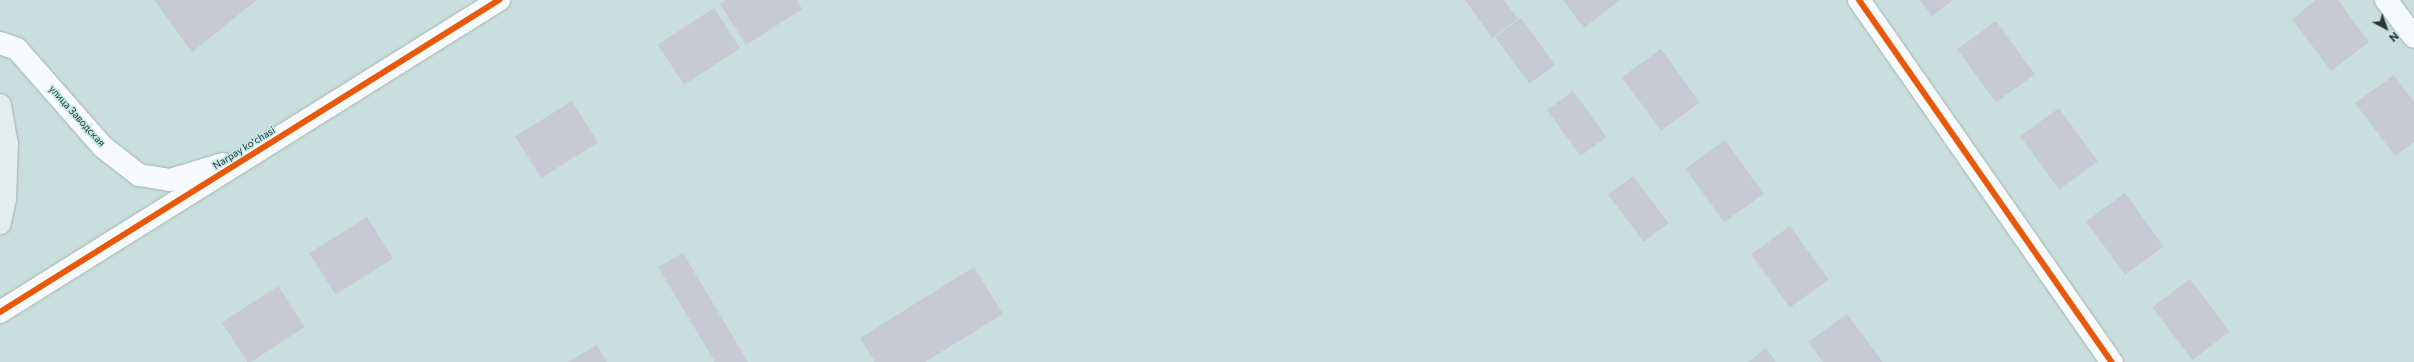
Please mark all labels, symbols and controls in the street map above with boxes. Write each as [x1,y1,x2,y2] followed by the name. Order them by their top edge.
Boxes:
[2366,8,2406,48] north arrow
[2387,30,2402,45] text: N
[46,83,108,149] street label: улица Заводская
[211,124,277,172] street label: Narpay ko'chasi

